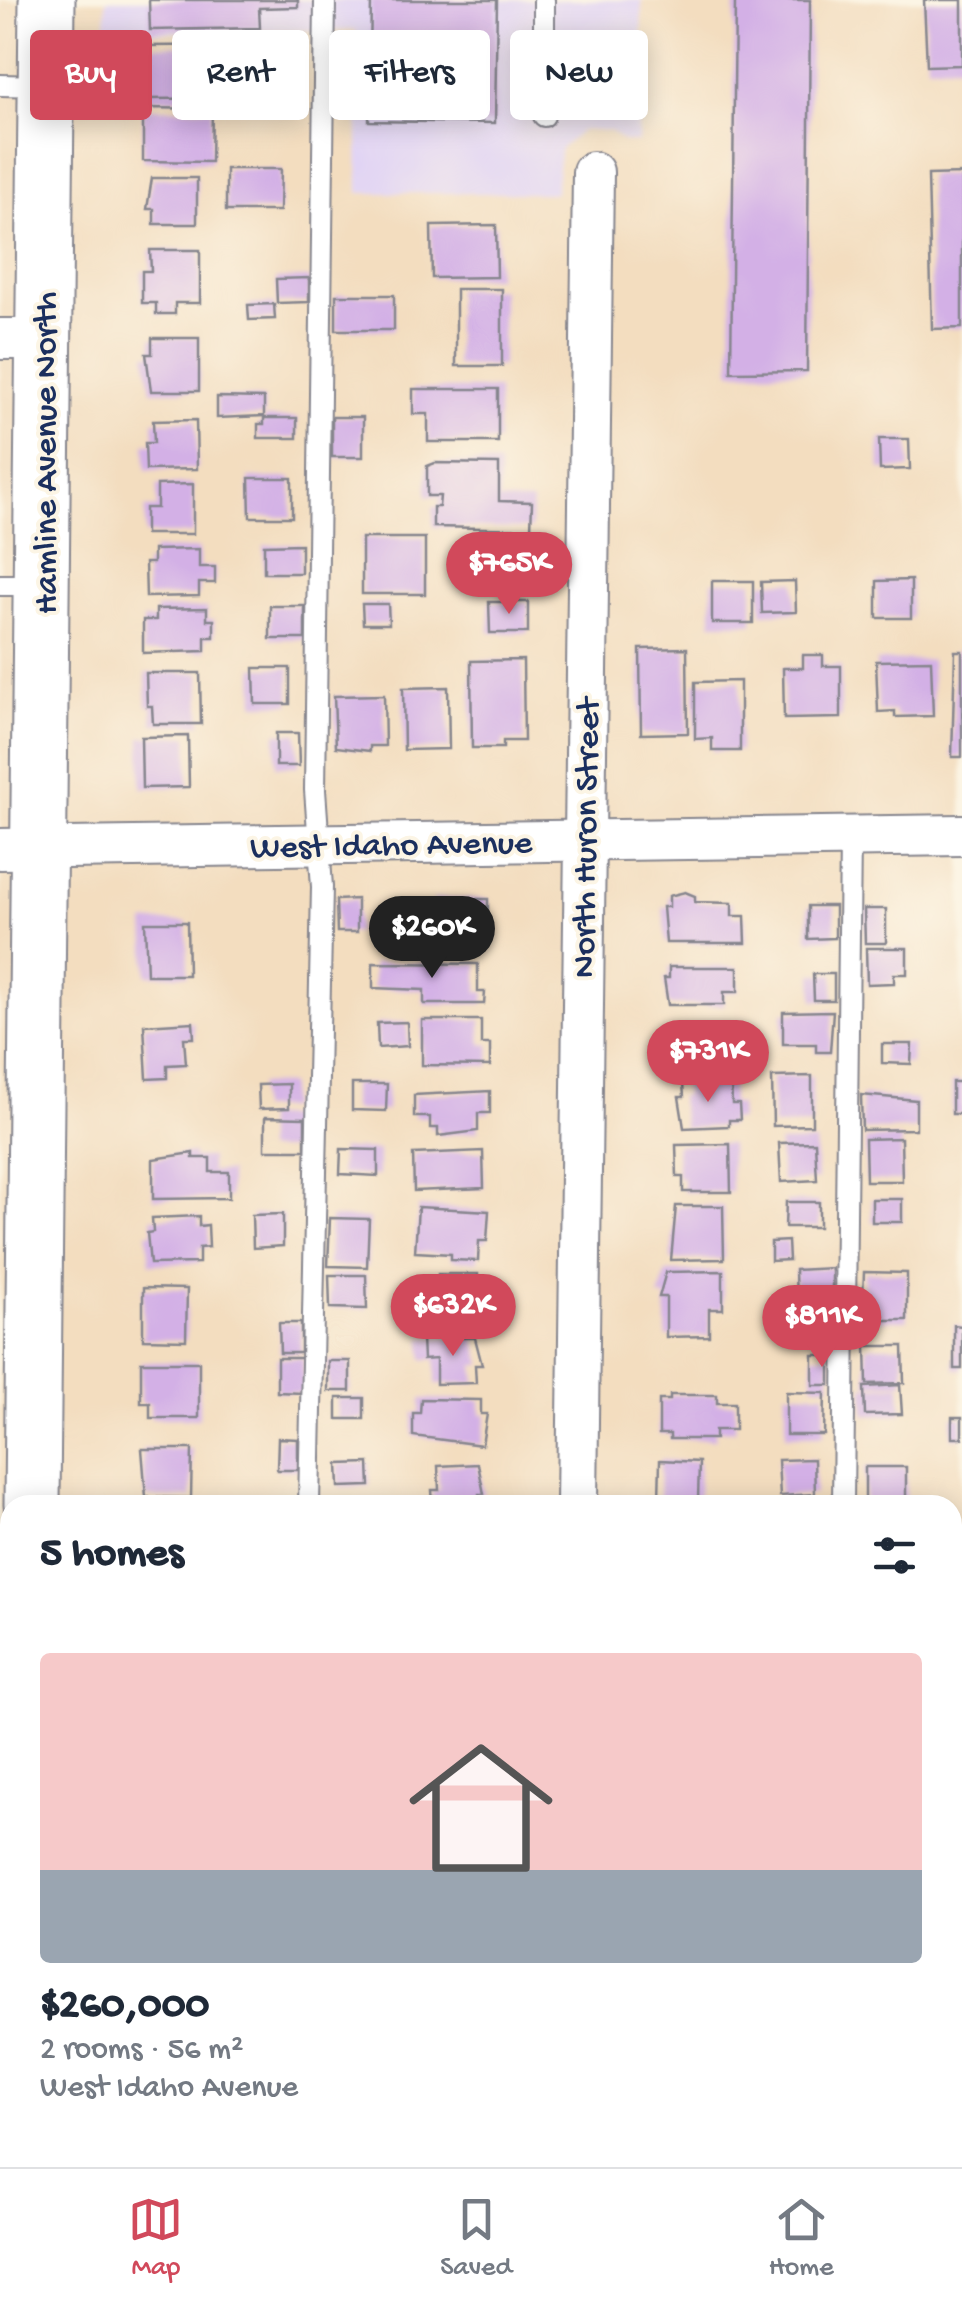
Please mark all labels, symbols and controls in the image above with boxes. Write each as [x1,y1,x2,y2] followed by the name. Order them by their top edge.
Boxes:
[30,30,152,120] chip: Buy
[172,30,309,120] chip: Rent
[329,30,490,120] chip: Filters
[510,30,648,120] chip: New
[28,292,69,614] street label: Hamline Avenue North
[439,532,579,617] pin: $765K
[468,545,550,583] text: $765K
[566,695,611,978] street label: North Huron Street
[250,825,533,870] street label: West Idaho Avenue
[362,896,502,981] pin: $260K
[391,909,473,947] text: $260K
[638,1020,778,1105] pin: $731K
[669,1033,747,1071] text: $731K
[383,1274,523,1359] pin: $632K
[752,1285,892,1370] pin: $811K
[413,1287,493,1325] text: $632K
[784,1298,860,1336] text: $811K
[867,1528,922,1583] icon: filters
[40,1531,183,1580] text: 5 homes
[391,1718,571,1898] icon: home
[40,1983,209,2032] text: $260,000
[40,2032,244,2070] text: 2 rooms · 56 m²
[40,2070,298,2108] text: West Idaho Avenue
[128,2192,183,2285] tab: Map
[440,2192,512,2285] tab: Saved
[769,2192,834,2285] tab: Home

